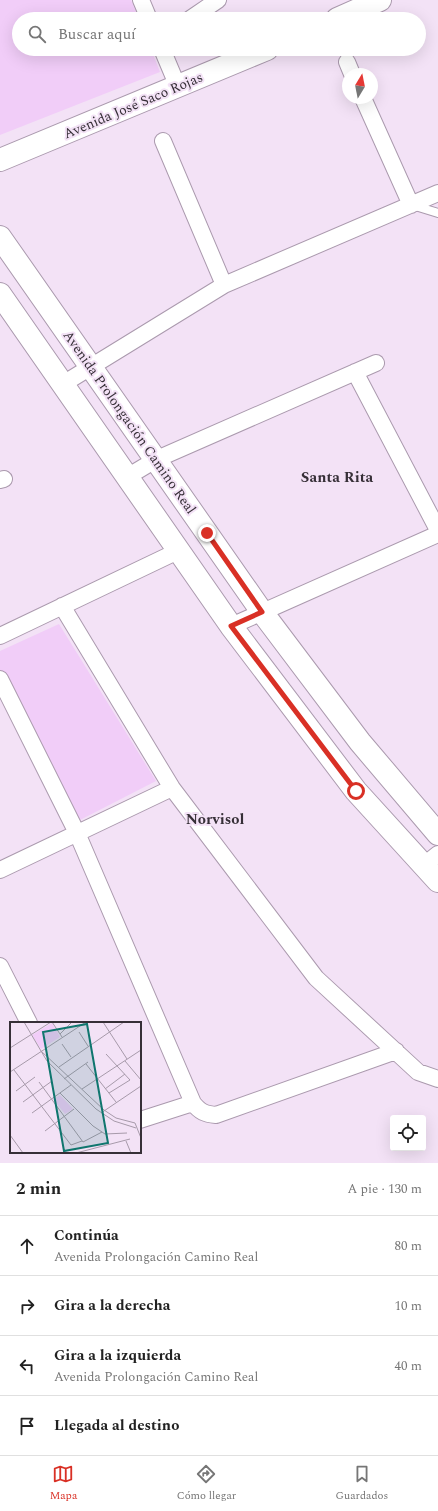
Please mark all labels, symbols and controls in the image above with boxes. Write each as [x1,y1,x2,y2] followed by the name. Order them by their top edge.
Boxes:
[12,12,426,56] search box
[26,23,48,45] icon: search
[58,23,136,46] text: Buscar aquí
[60,67,206,144] street label: Avenida José Saco Rojas
[342,68,378,104] north arrow
[58,326,201,518] street label: Avenida Prolongación Camino Real
[301,466,373,489] district label: Santa Rita
[198,524,216,542] route end
[347,782,365,800] route start
[186,808,244,831] district label: Norvisol
[10,1022,141,1153] inset map
[390,1115,426,1151] map controls
[390,1115,426,1151] button: locate
[16,1176,61,1202] text: 2 min
[348,1179,422,1199] text: A pie · 130 m
[54,1224,119,1247] text: Continúa
[16,1235,38,1257] icon: ahead
[395,1236,422,1256] text: 80 m
[54,1247,258,1267] text: Avenida Prolongación Camino Real
[54,1294,170,1317] text: Gira a la derecha
[16,1295,38,1317] icon: right
[395,1296,422,1316] text: 10 m
[54,1344,181,1367] text: Gira a la izquierda
[16,1355,38,1377] icon: left
[395,1356,422,1376] text: 40 m
[54,1367,258,1387] text: Avenida Prolongación Camino Real
[54,1414,179,1437] text: Llegada al destino
[16,1415,38,1437] icon: arrive
[50,1463,77,1504] tab: Mapa
[177,1463,236,1504] tab: Cómo llegar
[336,1463,388,1504] tab: Guardados

